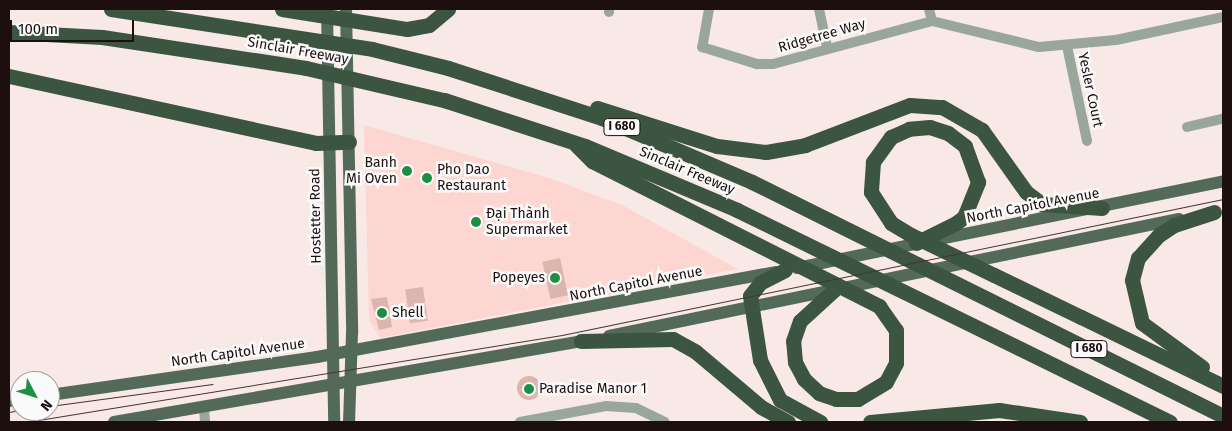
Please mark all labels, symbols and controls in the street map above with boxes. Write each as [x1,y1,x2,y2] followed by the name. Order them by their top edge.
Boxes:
[12,10,136,42] scale bar
[776,16,868,56] street label: Ridgetree Way
[18,20,58,38] text: 100 m
[246,34,350,68] street label: Sinclair Freeway
[1074,51,1106,129] street label: Yesler Court
[603,118,641,136] road number: I 680
[637,143,737,199] street label: Sinclair Freeway
[346,155,397,188] place label: Banh Mi Oven
[437,162,506,194] place label: Pho Dao Restaurant
[401,165,413,177] marker: Banh Mi Oven
[307,168,325,264] street label: Hostetter Road
[421,172,433,184] marker: Pho Dao Restaurant
[965,185,1101,227] street label: North Capitol Avenue
[486,206,568,238] place label: Đại Thành Supermarket
[470,216,482,228] marker: Đại Thành Supermarket
[568,263,704,305] street label: North Capitol Avenue
[492,270,545,286] place label: Popeyes
[549,272,561,284] marker: Popeyes
[392,305,424,321] place label: Shell
[376,307,388,319] marker: Shell
[170,335,306,371] street label: North Capitol Avenue
[1070,339,1108,358] road number: I 680
[10,371,60,421] north arrow
[539,381,647,397] place label: Paradise Manor 1
[523,383,535,395] marker: Paradise Manor 1
[37,396,56,414] text: N

